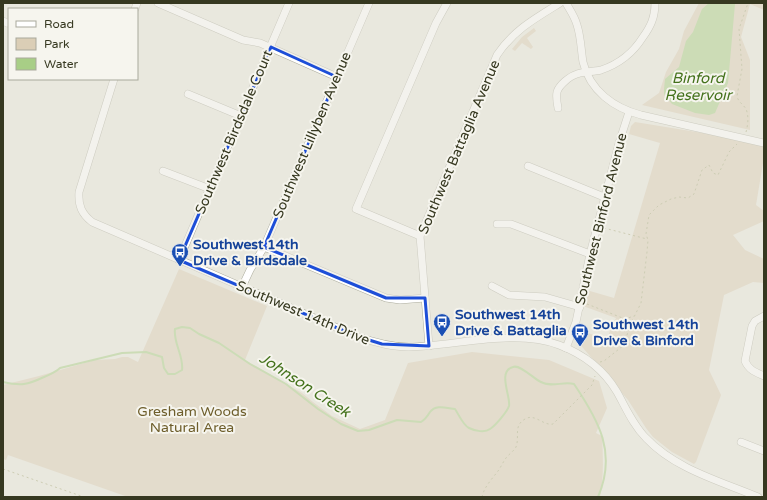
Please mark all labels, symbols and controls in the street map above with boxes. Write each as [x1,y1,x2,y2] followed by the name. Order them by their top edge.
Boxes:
[8,8,138,80] legend
[44,17,74,31] text: Road
[44,37,70,51] text: Park
[192,47,277,217] street label: Southwest Birdsdale Court
[269,49,355,221] street label: Southwest Lillyben Avenue
[44,57,79,71] text: Water
[415,57,503,237] street label: Southwest Battaglia Avenue
[664,69,734,104] water label: Binford Reservoir
[571,131,631,307] street label: Southwest Binford Avenue
[193,236,307,269] place label: Southwest 14th Drive & Birdsdale
[170,242,190,267] bus stop icon: Southwest 14th Drive & Birdsdale
[234,277,372,349] street label: Southwest 14th Drive
[455,306,567,339] place label: Southwest 14th Drive & Battaglia
[432,312,452,337] bus stop icon: Southwest 14th Drive & Battaglia
[593,316,698,349] place label: Southwest 14th Drive & Binford
[570,322,590,347] bus stop icon: Southwest 14th Drive & Binford
[256,349,355,422] water label: Johnson Creek
[137,403,247,436] park label: Gresham Woods Natural Area

